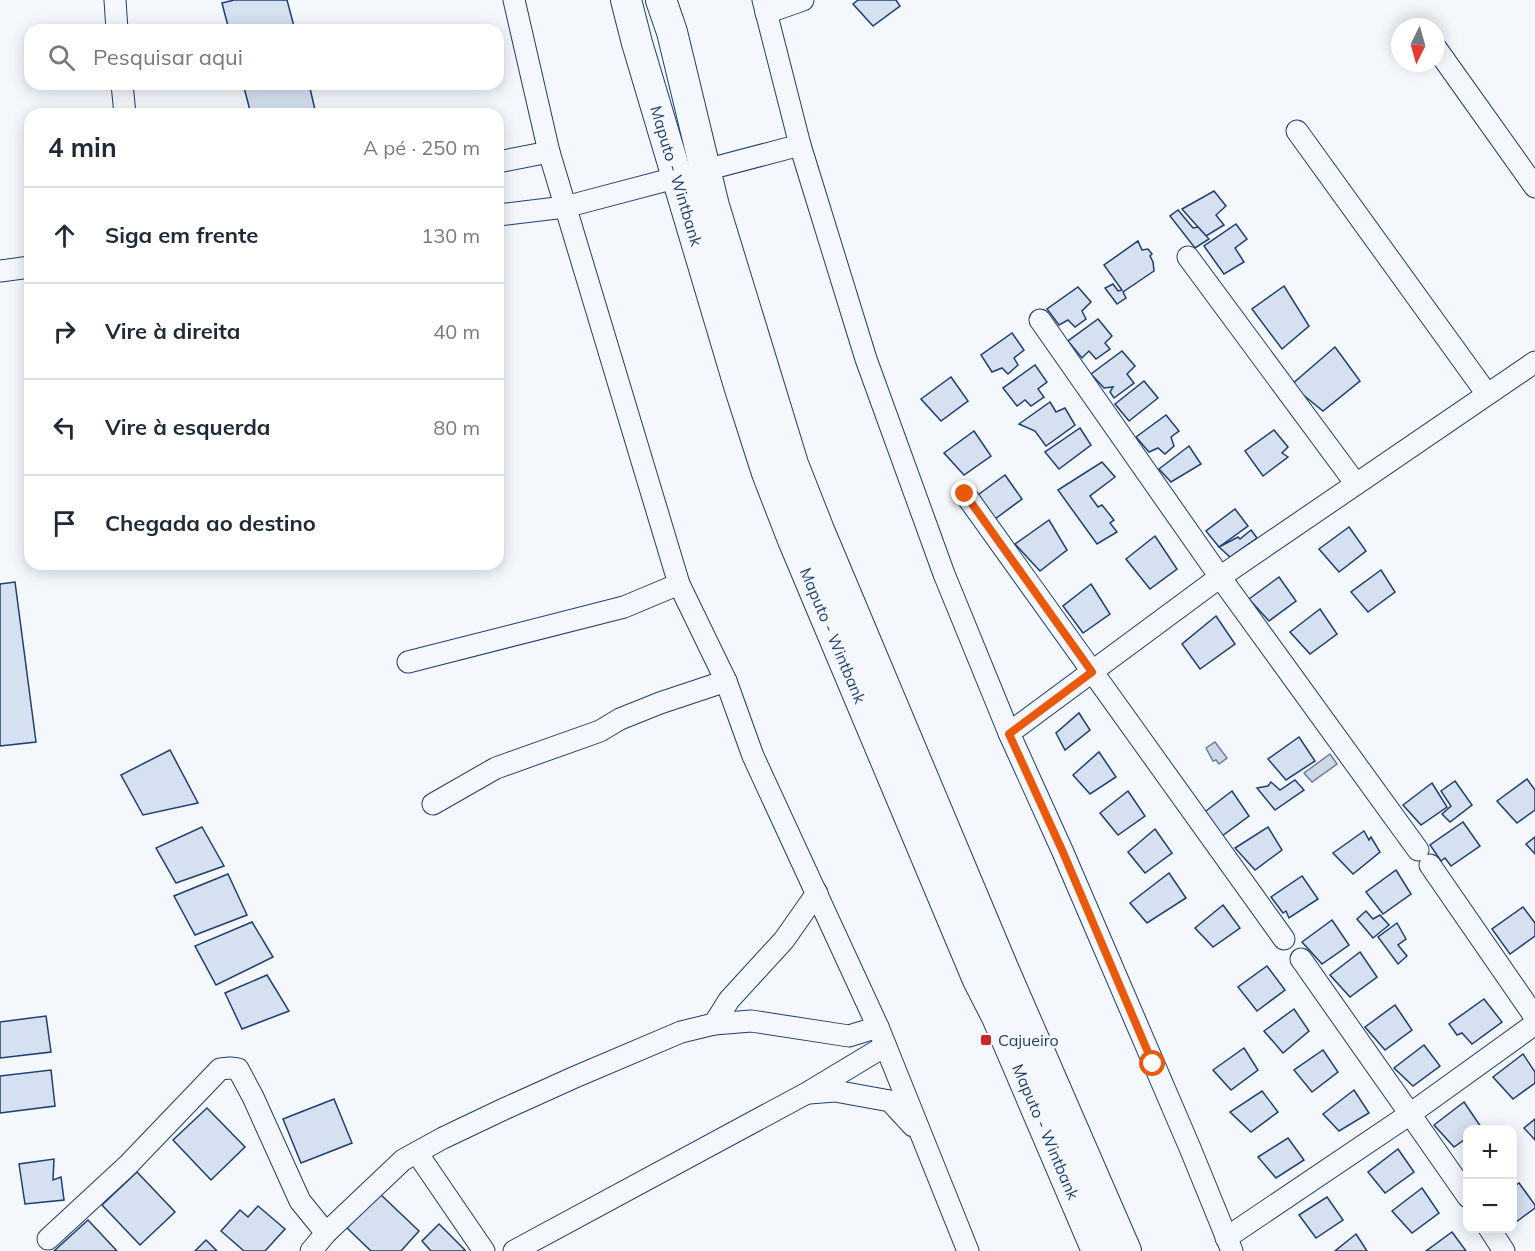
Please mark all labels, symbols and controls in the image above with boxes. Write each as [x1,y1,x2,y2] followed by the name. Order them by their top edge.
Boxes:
[1391,18,1445,72] north arrow
[24,24,504,90] search box
[45,41,78,74] icon: search
[93,43,243,71] text: Pesquisar aqui
[646,103,707,249] street label: Maputo - Wintbank
[48,131,117,164] text: 4 min
[363,135,480,160] text: A pé · 250 m
[48,219,81,252] icon: ahead
[105,221,258,249] text: Siga em frente
[421,223,480,248] text: 130 m
[48,315,81,348] icon: right
[105,317,240,345] text: Vire à direita
[433,319,480,344] text: 40 m
[48,411,81,444] icon: left
[105,413,270,441] text: Vire à esquerda
[433,415,480,440] text: 80 m
[951,480,977,506] route end
[48,507,81,540] icon: arrive
[105,509,316,537] text: Chegada ao destino
[796,564,871,707] street label: Maputo - Wintbank
[998,1030,1059,1050] place label: Cajueiro
[979,1033,993,1047] marker: Cajueiro
[1139,1050,1165,1076] route start
[1008,1061,1084,1203] street label: Maputo - Wintbank
[1463,1125,1517,1233] map controls
[1463,1125,1517,1179] button: +
[1463,1179,1517,1233] button: −

